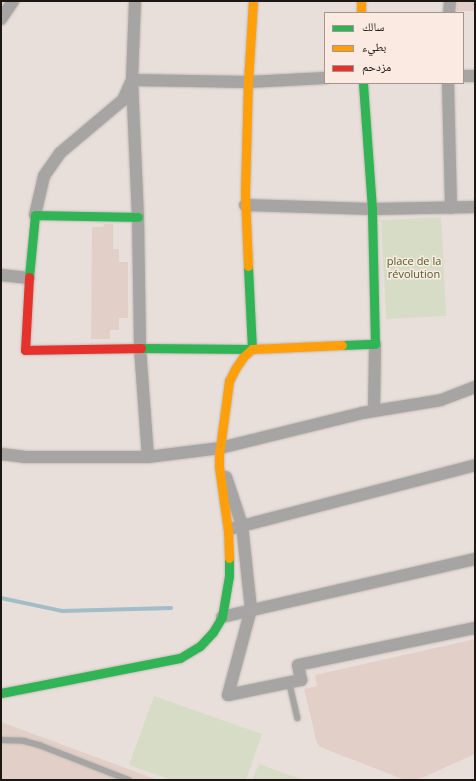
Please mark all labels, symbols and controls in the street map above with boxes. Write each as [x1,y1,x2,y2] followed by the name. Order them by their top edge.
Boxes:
[324,12,464,84] legend
[362,18,384,35] text: سالك
[362,38,386,55] text: بطيء
[362,58,391,75] text: مزدحم
[387,255,441,281] park label: place de la révolution

